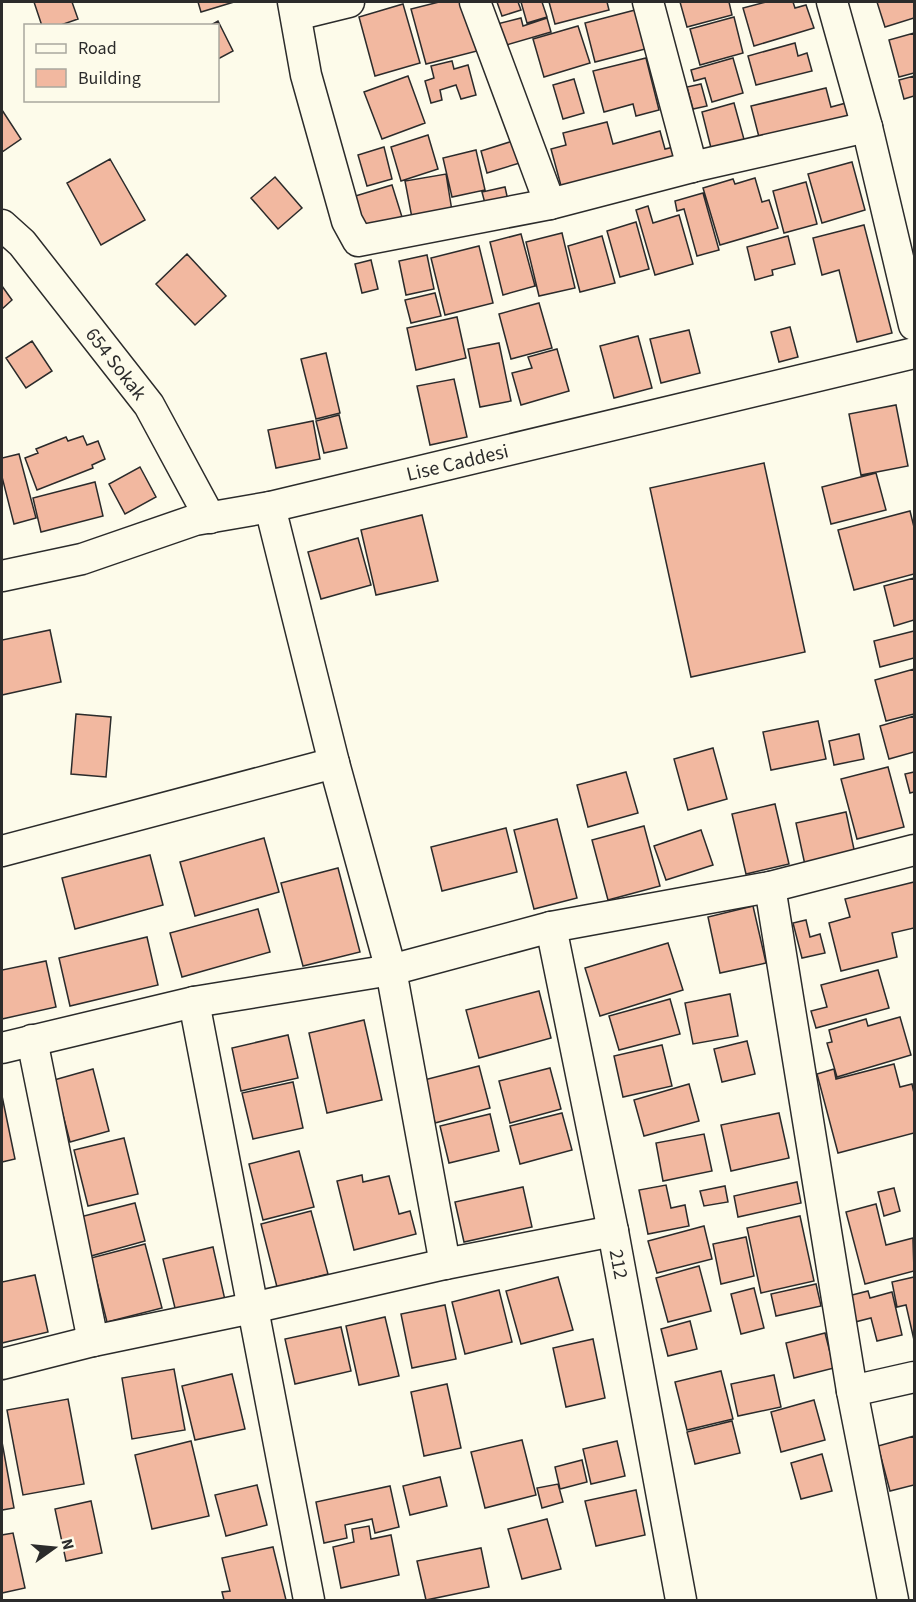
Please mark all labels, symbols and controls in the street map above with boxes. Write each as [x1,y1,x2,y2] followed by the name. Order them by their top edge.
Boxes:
[24,24,219,102] legend
[78,36,117,61] text: Road
[78,66,141,91] text: Building
[78,322,153,406] street label: 654 Sokak
[404,437,511,489] street label: Lise Caddesi
[602,1247,635,1282] street label: 212
[24,1518,84,1578] north arrow
[56,1536,80,1552] text: N

